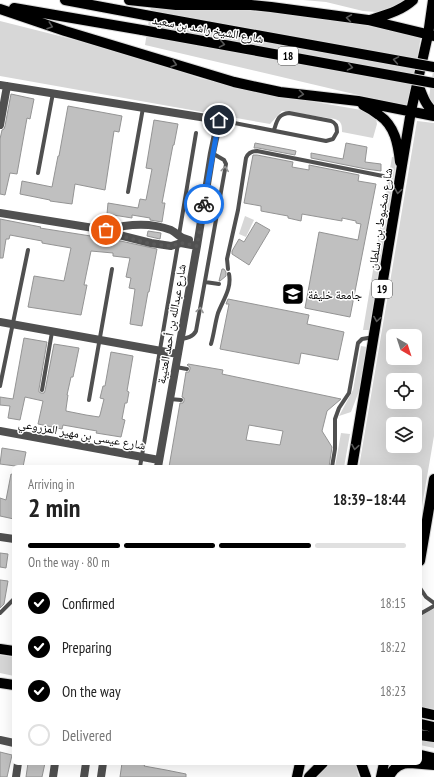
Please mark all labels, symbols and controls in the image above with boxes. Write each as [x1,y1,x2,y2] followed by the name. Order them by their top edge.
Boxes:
[151,12,265,47] street label: شارع الشيخ راشد بن سعيد
[346,14,352,23] one-way arrow
[47,21,54,30] one-way arrow
[219,40,225,48] one-way arrow
[278,47,298,65] road number: 18
[393,56,399,64] one-way arrow
[171,59,178,68] one-way arrow
[347,63,353,71] one-way arrow
[298,89,304,98] one-way arrow
[202,103,236,137] pin
[208,109,230,131] icon: home
[220,166,229,172] one-way arrow
[365,167,397,271] street label: شارع شخبوط بن سلطان
[184,184,224,224] courier
[394,188,403,194] one-way arrow
[193,193,215,215] icon: bike
[89,213,123,247] pin
[95,219,117,241] icon: bag
[153,263,190,385] street label: شارع عبدالله بن أحمد العتيبة
[372,280,392,298] road number: 19
[280,281,306,307] school or university icon: جامعة خليفة
[308,287,362,302] place label: جامعة خليفة
[195,307,203,314] one-way arrow
[373,316,382,322] one-way arrow
[386,329,422,365] north arrow
[386,329,422,453] map controls
[386,373,422,409] button: locate
[17,415,147,456] street label: شارع عيسى بن مهير المزروعي
[386,417,422,453] button: layers
[352,444,360,450] one-way arrow
[28,476,75,493] text: Arriving in
[333,490,406,509] text: 18:39–18:44
[28,491,81,524] text: 2 min
[28,554,110,571] text: On the way · 80 m
[28,592,50,614] icon: check
[62,594,115,613] text: Confirmed
[380,595,406,612] text: 18:15
[28,636,50,658] icon: check
[62,638,112,657] text: Preparing
[380,639,406,656] text: 18:22
[28,680,50,702] icon: check
[62,682,121,701] text: On the way
[380,683,406,700] text: 18:23
[62,726,112,745] text: Delivered

